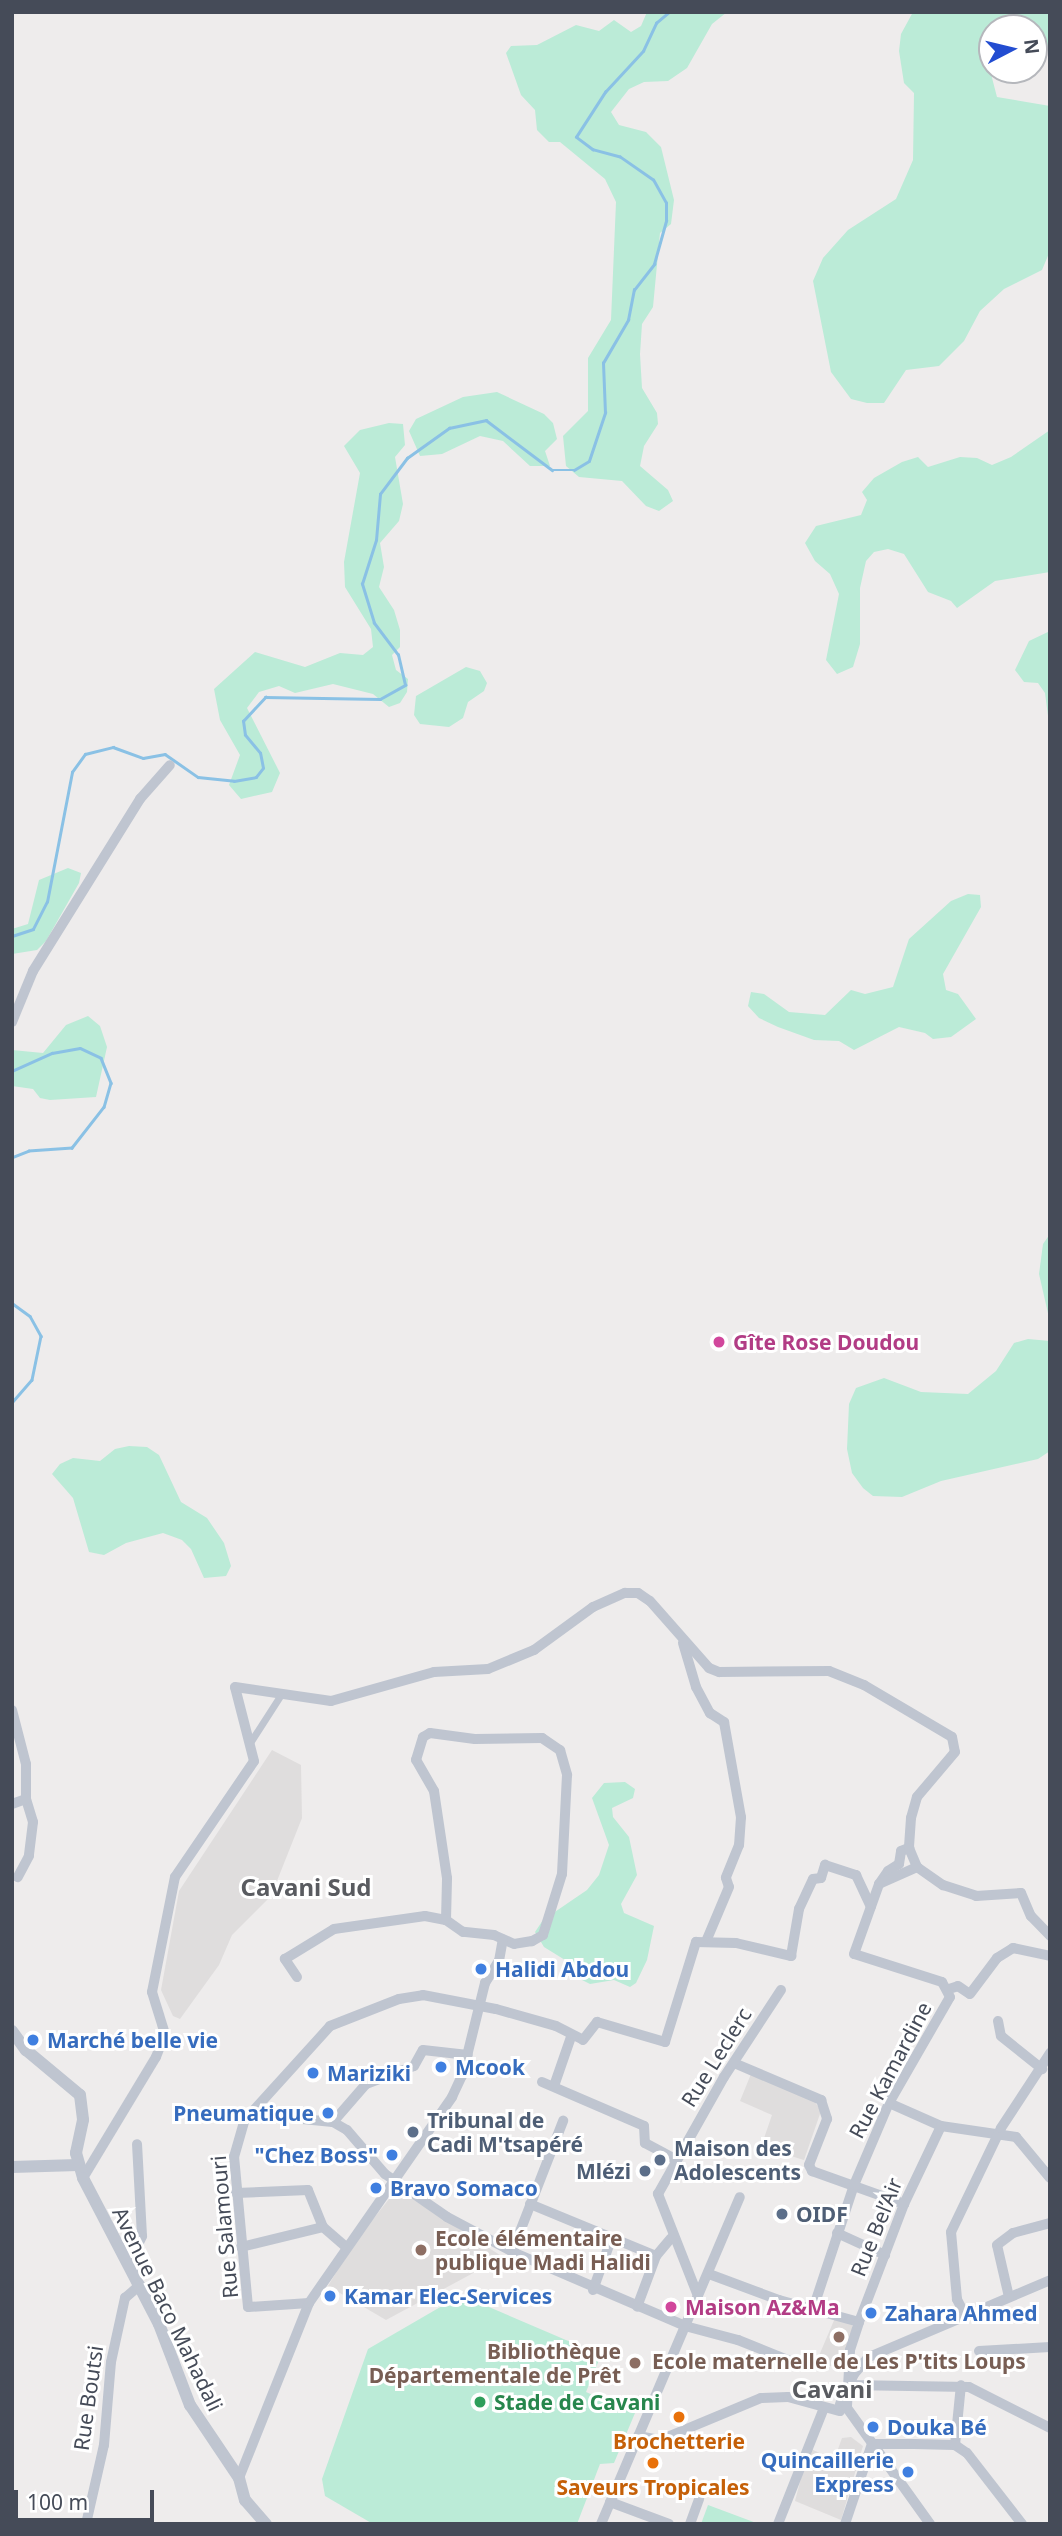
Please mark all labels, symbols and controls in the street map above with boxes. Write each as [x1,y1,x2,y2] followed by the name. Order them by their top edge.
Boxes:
[978,14,1048,84] north arrow
[1018,37,1046,56] text: N
[733,1329,919,1355] place label: Gîte Rose Doudou
[711,1334,727,1350] marker: Gîte Rose Doudou
[241,1873,371,1901] district label: Cavani Sud
[495,1956,629,1982] place label: Halidi Abdou
[473,1961,489,1977] marker: Halidi Abdou
[843,1997,937,2143] street label: Rue Kamardine
[676,2003,756,2111] street label: Rue Leclerc
[47,2027,218,2053] place label: Marché belle vie
[25,2032,41,2048] marker: Marché belle vie
[455,2054,525,2080] place label: Mcook
[433,2059,449,2075] marker: Mcook
[327,2060,411,2086] place label: Mariziki
[305,2065,321,2081] marker: Mariziki
[173,2100,314,2126] place label: Pneumatique
[320,2105,336,2121] marker: Pneumatique
[427,2107,583,2157] place label: Tribunal de Cadi M'tsapéré
[405,2124,421,2140] marker: Tribunal de Cadi M'tsapéré
[674,2135,801,2185] place label: Maison des Adolescents
[254,2142,378,2168] place label: "Chez Boss"
[384,2147,400,2163] marker: "Chez Boss"
[652,2152,668,2168] marker: Maison des Adolescents
[205,2155,243,2299] street label: Rue Salamouri
[576,2158,631,2184] place label: Mlézi
[637,2163,653,2179] marker: Mlézi
[845,2174,907,2280] street label: Rue Bel’Air
[390,2175,538,2201] place label: Bravo Somaco
[368,2180,384,2196] marker: Bravo Somaco
[796,2201,848,2227] place label: OIDF
[108,2203,228,2415] street label: Avenue Baco Mahadali
[774,2206,790,2222] marker: OIDF
[435,2225,651,2275] place label: Ecole élémentaire publique Madi Halidi
[413,2242,429,2258] marker: Ecole élémentaire publique Madi Halidi
[344,2283,552,2309] place label: Kamar Elec-Services
[322,2288,338,2304] marker: Kamar Elec-Services
[685,2294,839,2320] place label: Maison Az&Ma
[663,2299,679,2315] marker: Maison Az&Ma
[885,2300,1037,2326] place label: Zahara Ahmed
[863,2305,879,2321] marker: Zahara Ahmed
[831,2329,847,2345] marker: Ecole maternelle de Les P'tits Loups
[369,2338,621,2388] place label: Bibliothèque Départementale de Prêt
[68,2344,108,2452] street label: Rue Boutsi
[652,2348,1026,2374] place label: Ecole maternelle de Les P'tits Loups
[627,2355,643,2371] marker: Bibliothèque Départementale de Prêt
[792,2375,872,2403] district label: Cavani
[494,2389,660,2415] place label: Stade de Cavani
[472,2394,488,2410] marker: Stade de Cavani
[671,2409,687,2425] marker: Brochetterie
[887,2414,987,2440] place label: Douka Bé
[865,2419,881,2435] marker: Douka Bé
[613,2428,745,2454] place label: Brochetterie
[761,2447,894,2497] place label: Quincaillerie Express
[645,2455,661,2471] marker: Saveurs Tropicales
[900,2464,916,2480] marker: Quincaillerie Express
[556,2474,750,2500] place label: Saveurs Tropicales
[18,2476,158,2520] scale bar
[27,2488,88,2516] text: 100 m

